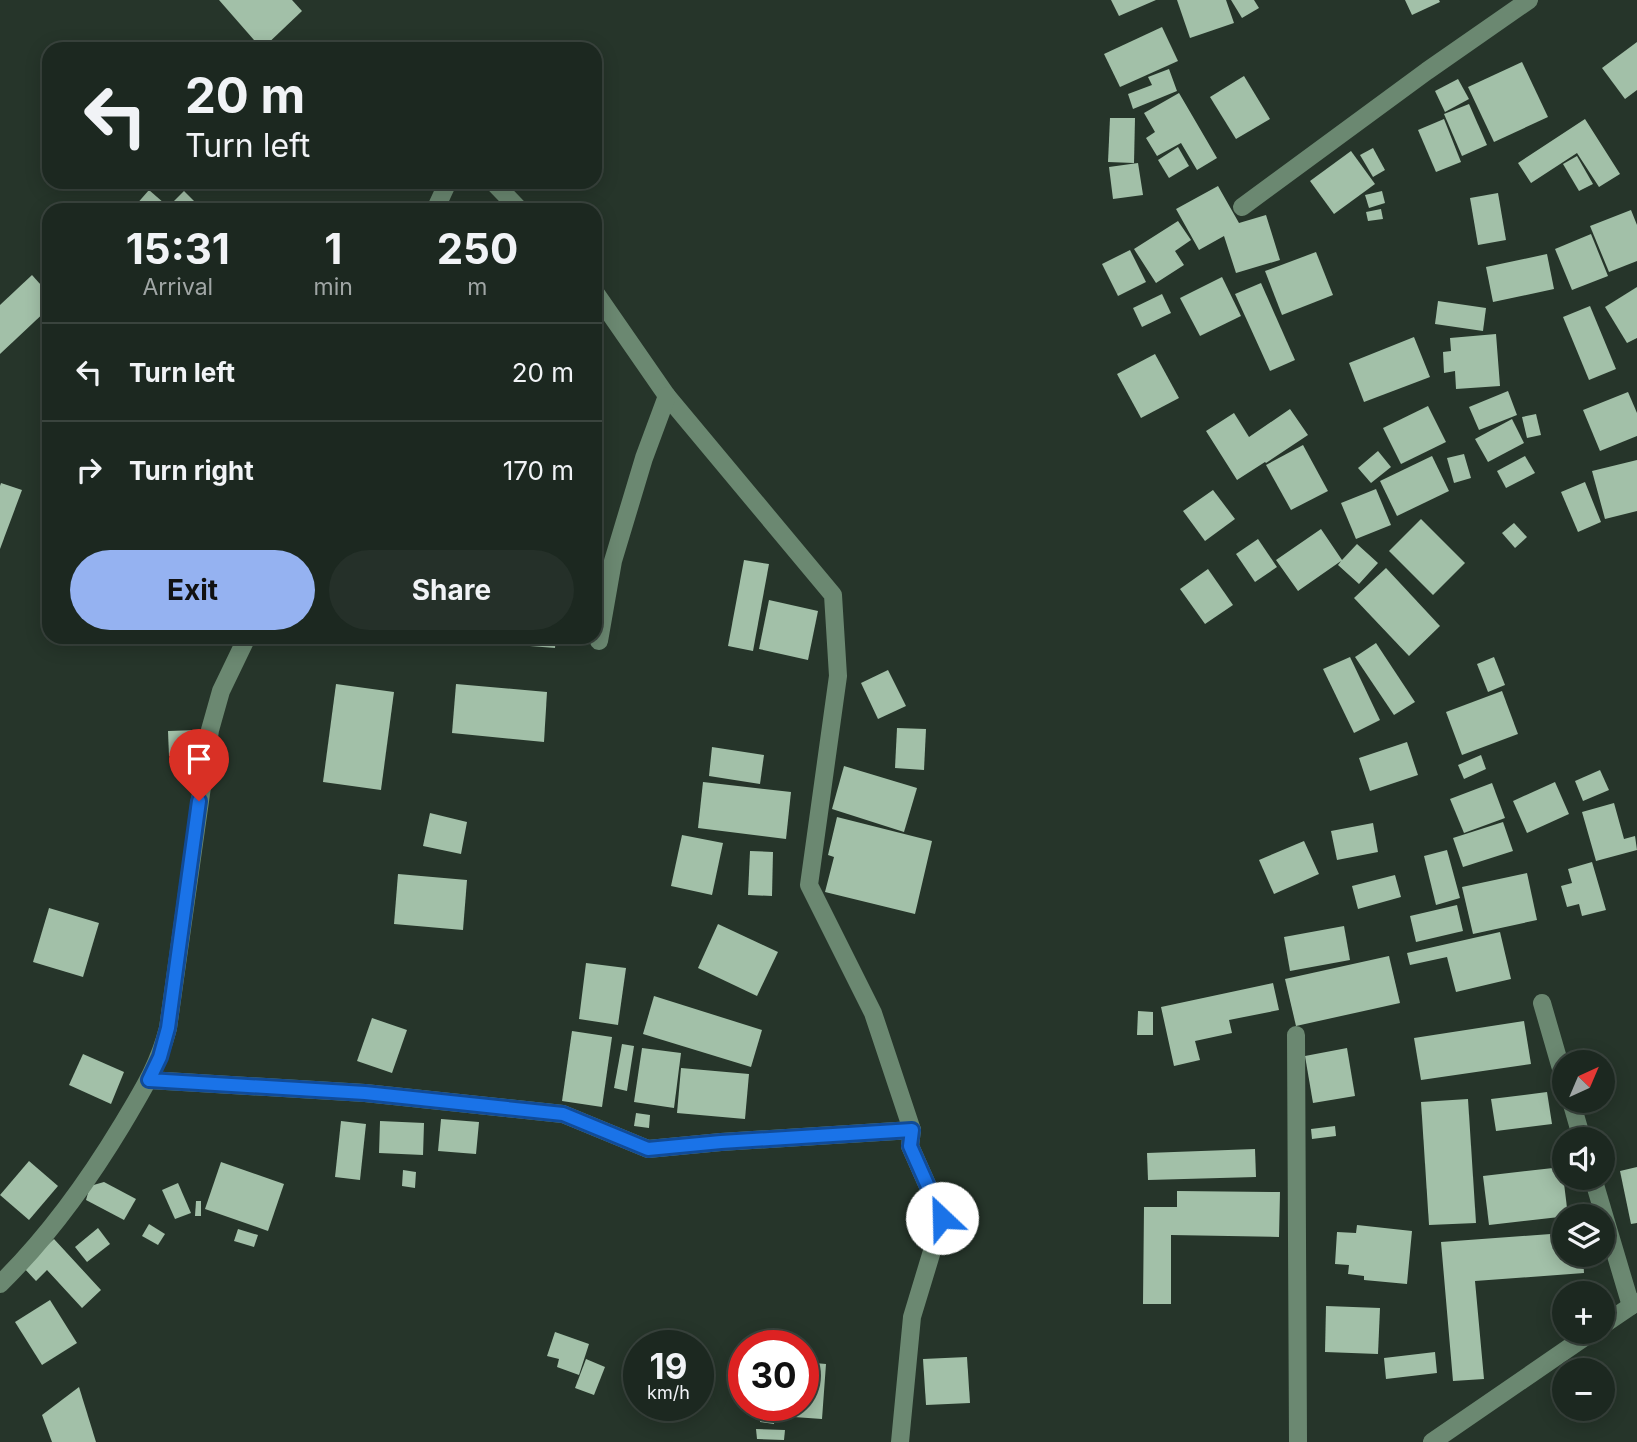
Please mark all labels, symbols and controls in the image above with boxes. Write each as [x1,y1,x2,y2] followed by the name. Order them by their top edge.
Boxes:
[185,66,305,125] text: 20 m
[70,70,161,161] icon: left
[185,126,310,165] text: Turn left
[126,223,230,274] text: 15:31
[324,223,342,274] text: 1
[437,223,518,274] text: 250
[142,273,213,301] text: Arrival
[314,273,353,301] text: min
[467,273,488,301] text: m
[70,353,108,391] icon: left
[129,357,235,388] text: Turn left
[512,357,574,388] text: 20 m
[70,451,108,489] icon: right
[129,455,254,486] text: Turn right
[503,455,574,486] text: 170 m
[70,550,315,630] button: Exit
[329,550,574,630] button: Share
[169,729,229,801] pin
[180,740,218,778] icon: arrive
[1552,1050,1615,1113] north arrow
[1552,1050,1615,1421] map controls
[1552,1127,1615,1190] button: sound
[905,1181,979,1255] position arrow
[1552,1204,1615,1267] button: layers
[1552,1281,1615,1344] button: +
[728,1330,819,1421] speed limit sign: 30
[650,1345,687,1387] text: 19
[1552,1358,1615,1421] button: −
[647,1382,690,1403] text: km/h

